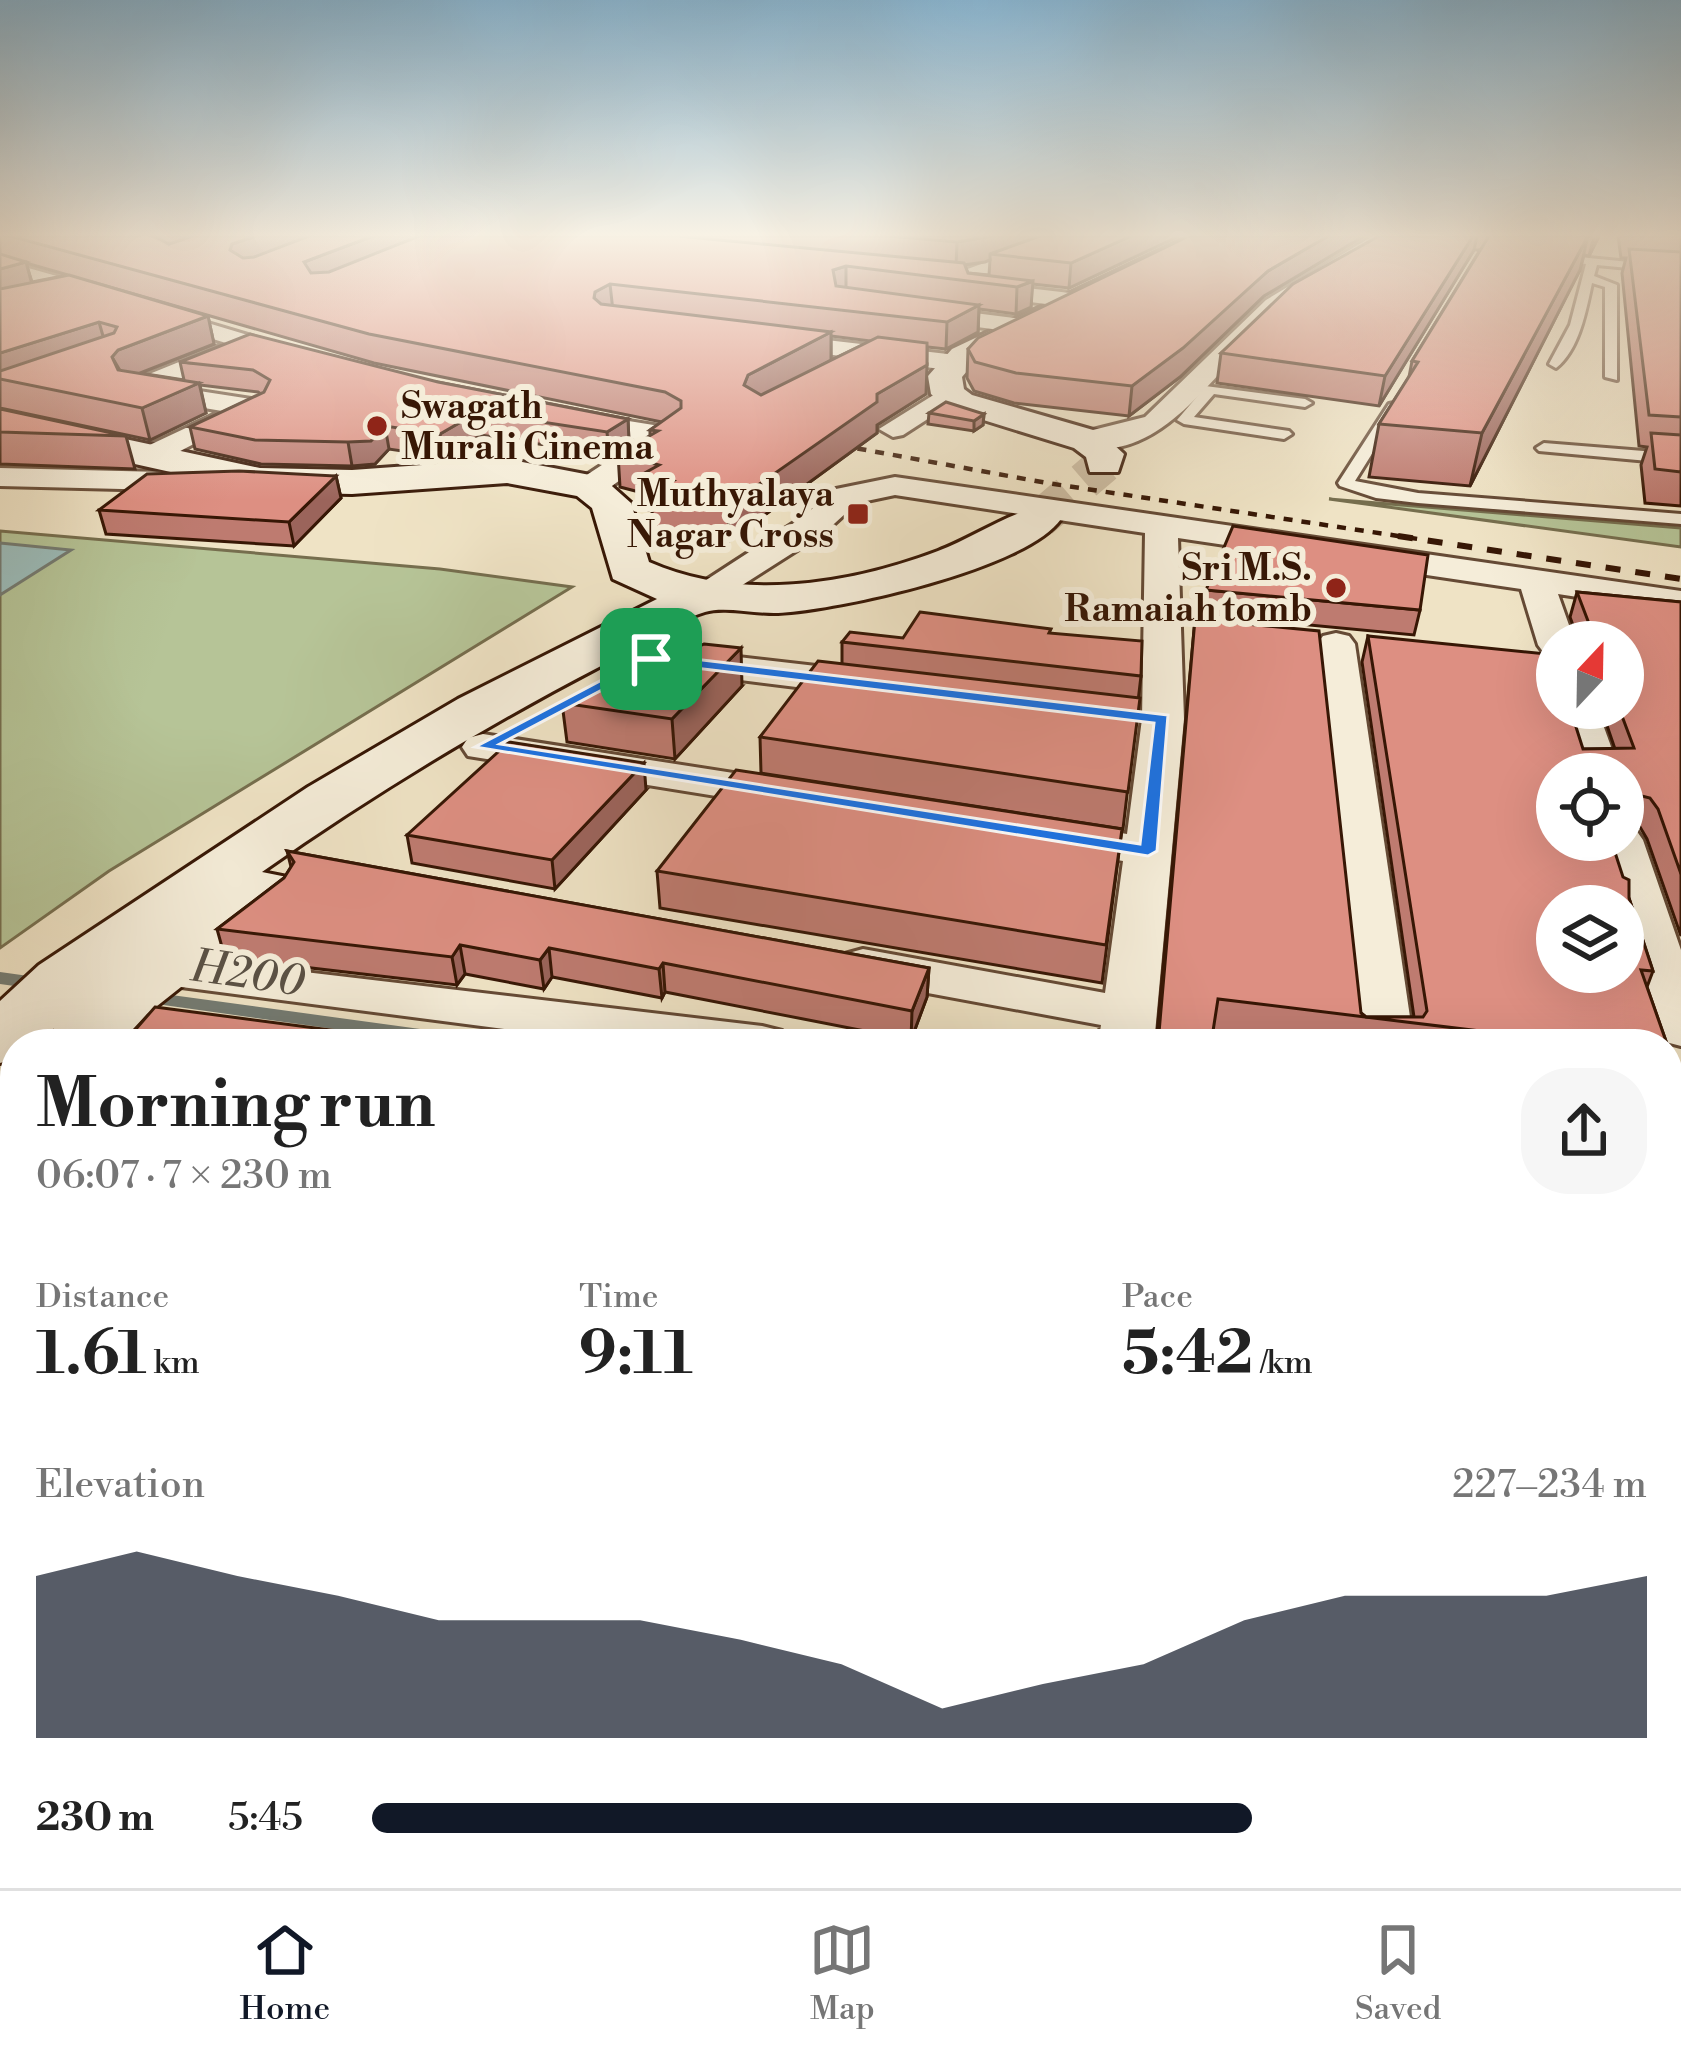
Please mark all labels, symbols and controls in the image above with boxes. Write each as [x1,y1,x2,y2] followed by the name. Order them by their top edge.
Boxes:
[401,385,654,471] place label: Swagath Murali Cinema
[364,413,390,439] marker: Swagath Murali Cinema
[627,473,835,559] place label: Muthyalaya Nagar Cross
[845,501,871,527] marker: Muthyalaya Nagar Cross
[1064,547,1312,633] place label: Sri M.S. Ramaiah tomb
[1323,575,1349,601] marker: Sri M.S. Ramaiah tomb
[600,608,702,710] pin
[1536,621,1644,729] north arrow
[1536,621,1644,993] map controls
[618,626,684,692] icon: arrive
[1536,753,1644,861] button: locate
[1536,885,1644,993] button: layers
[186,938,309,1011] water label: H200
[36,1065,435,1148] text: Morning run
[1521,1068,1647,1194] button: share
[36,1152,332,1201] text: 06:07 · 7 × 230 m
[36,1277,169,1318] text: Distance
[579,1277,658,1318] text: Time
[1122,1277,1193,1318] text: Pace
[36,1318,147,1393] text: 1.61
[579,1318,693,1393] text: 9:11
[1122,1318,1253,1393] text: 5:42
[147,1343,200,1384] text: km
[1253,1343,1313,1384] text: /km
[36,1461,205,1510] text: Elevation
[1452,1461,1647,1510] text: 227–234 m
[36,1794,154,1843] text: 230 m
[228,1794,303,1843] text: 5:45
[240,1917,330,2030] tab: Home
[809,1917,875,2030] tab: Map
[1355,1917,1441,2030] tab: Saved

